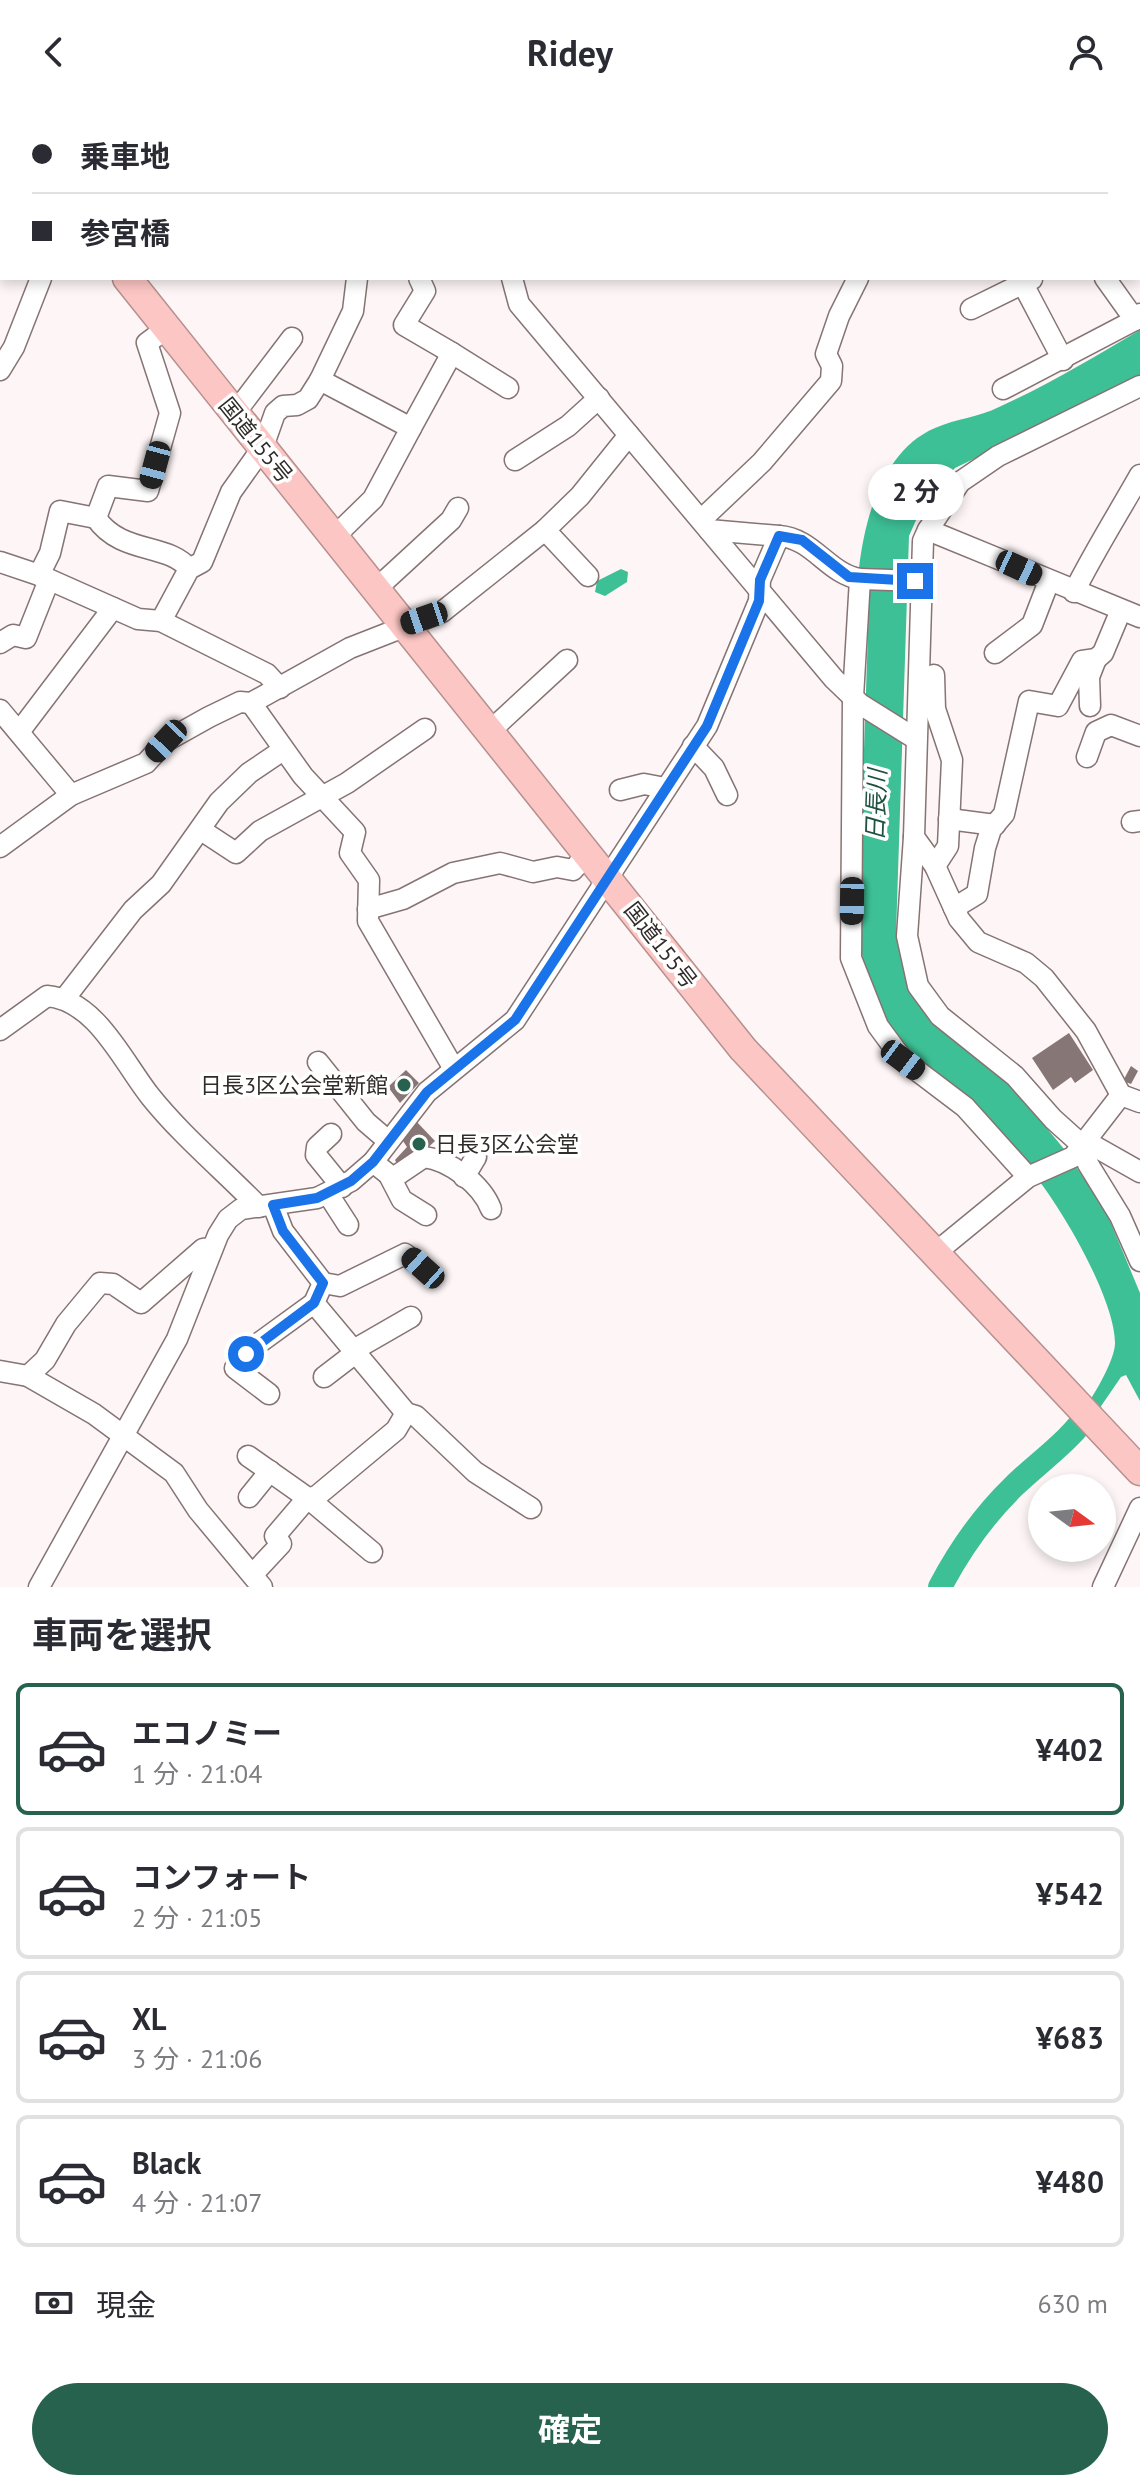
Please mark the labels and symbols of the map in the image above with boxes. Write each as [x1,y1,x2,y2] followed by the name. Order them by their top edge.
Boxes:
[213,392,299,488] street label: 国道155号
[137,439,173,491] car
[867,465,963,521] callout: 2 分
[992,547,1046,589] car
[897,563,933,599] route end
[397,599,451,637] car
[141,715,191,767] car
[859,765,893,842] water label: 日長川
[840,877,864,925] car
[619,896,703,994] street label: 国道155号
[877,1036,929,1084] car
[200,1071,388,1099] place label: 日長3区公会堂新館
[395,1076,413,1094] marker: 日長3区公会堂新館
[435,1130,579,1158] place label: 日長3区公会堂
[410,1135,428,1153] marker: 日長3区公会堂
[397,1243,449,1293] car
[228,1336,264,1372] route start
[1028,1474,1116,1562] north arrow

